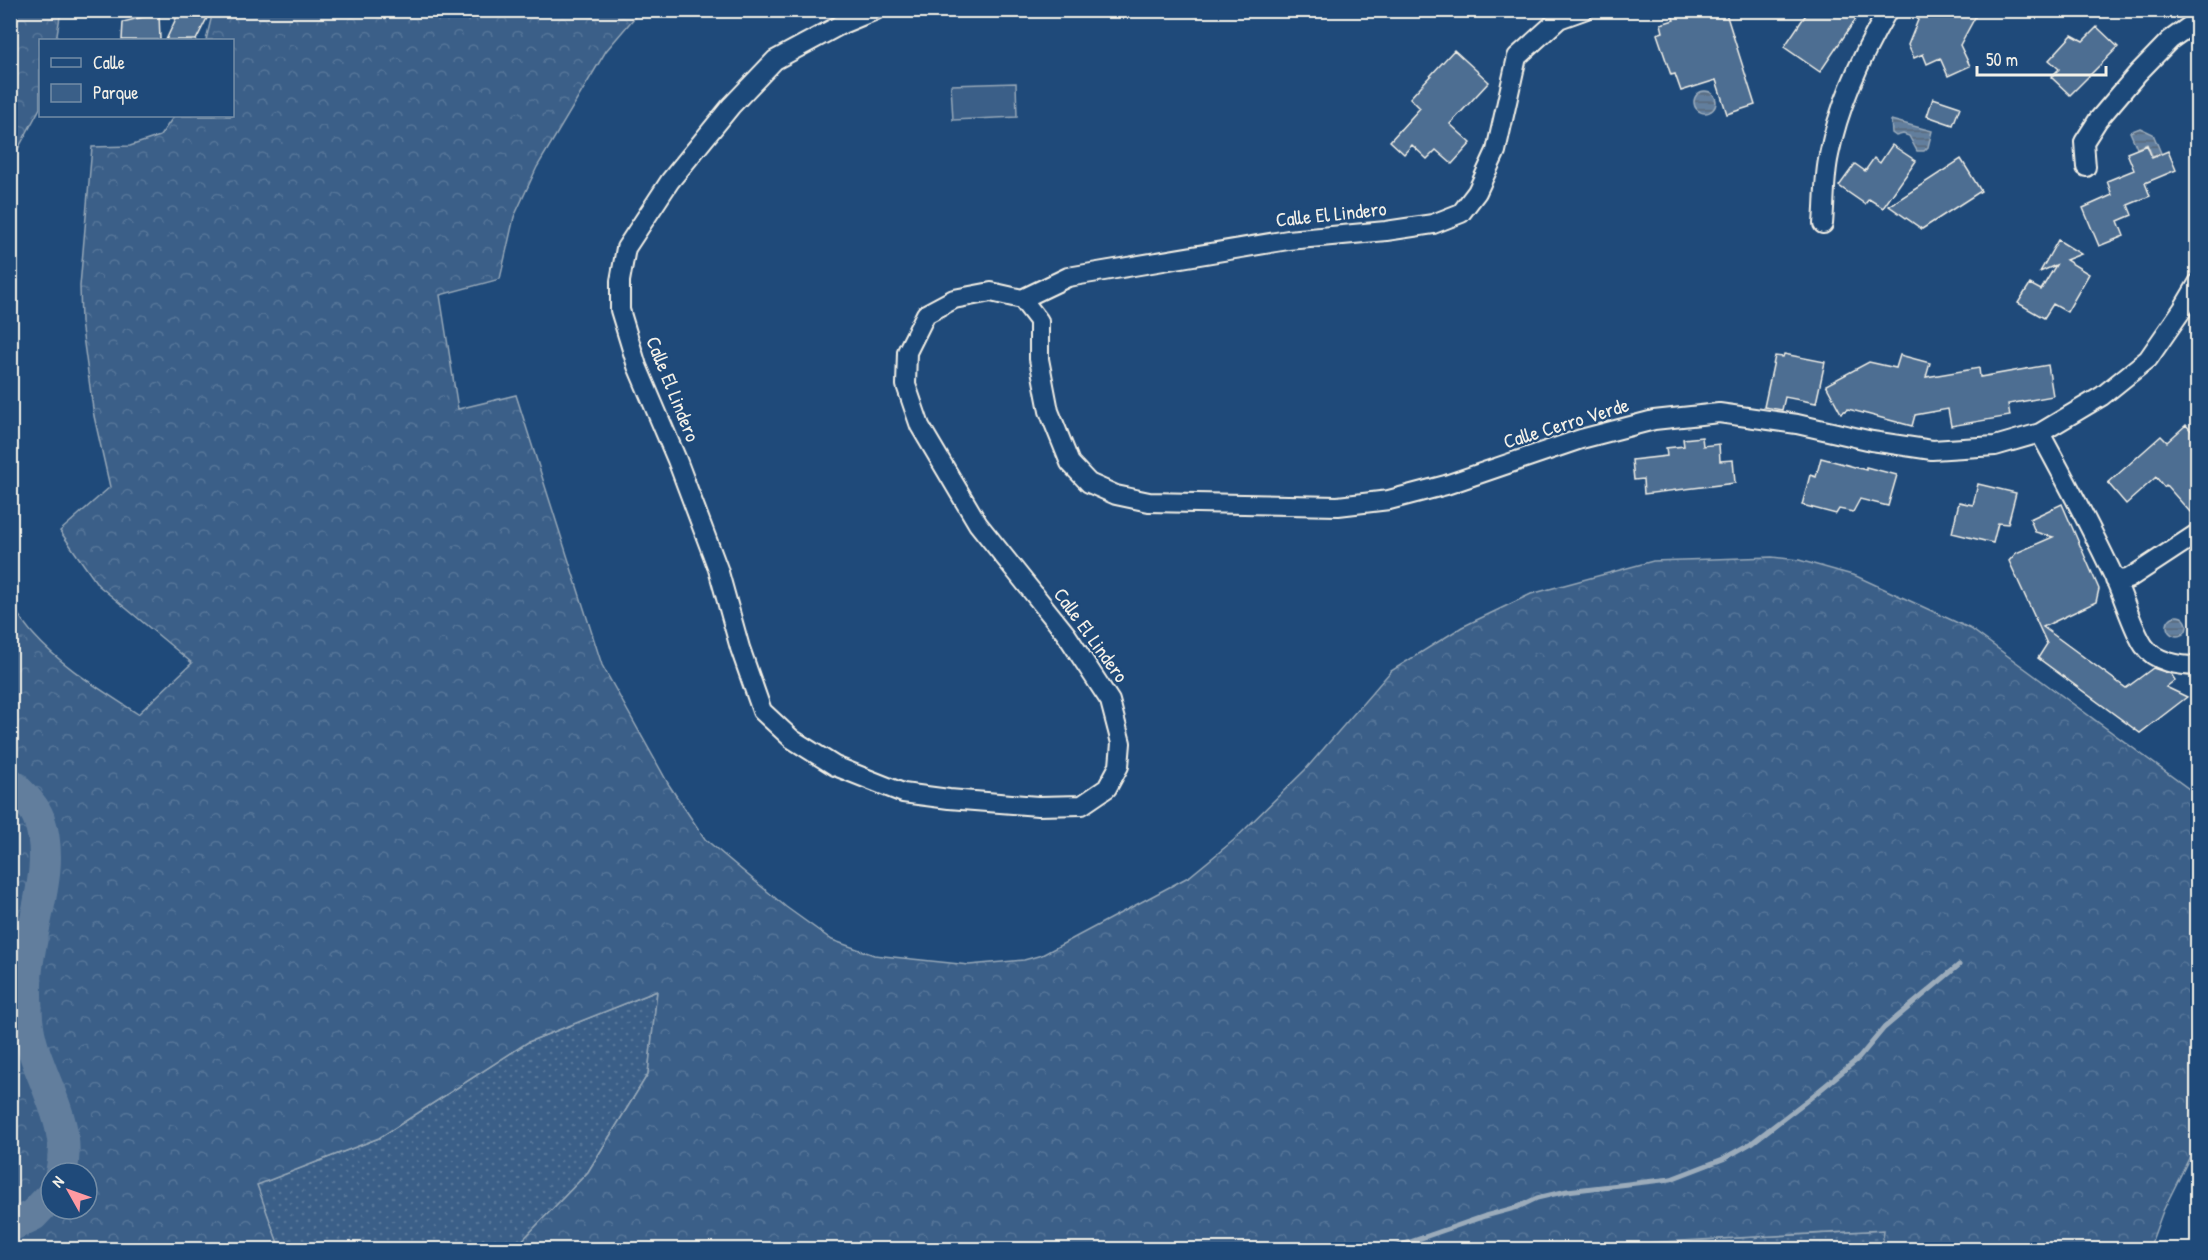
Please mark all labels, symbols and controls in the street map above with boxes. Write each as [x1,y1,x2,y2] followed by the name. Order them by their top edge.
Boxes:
[39,39,234,117] legend
[1977,39,2106,77] scale bar
[1986,47,2018,72] text: 50 m
[93,50,125,75] text: Calle
[93,80,138,105] text: Parque
[1274,194,1388,233] street label: Calle El Lindero
[640,332,707,445] street label: Calle El Lindero
[1500,391,1632,454] street label: Calle Cerro Verde
[1048,582,1135,688] street label: Calle El Lindero
[39,1161,99,1221] north arrow
[46,1171,69,1192] text: N

